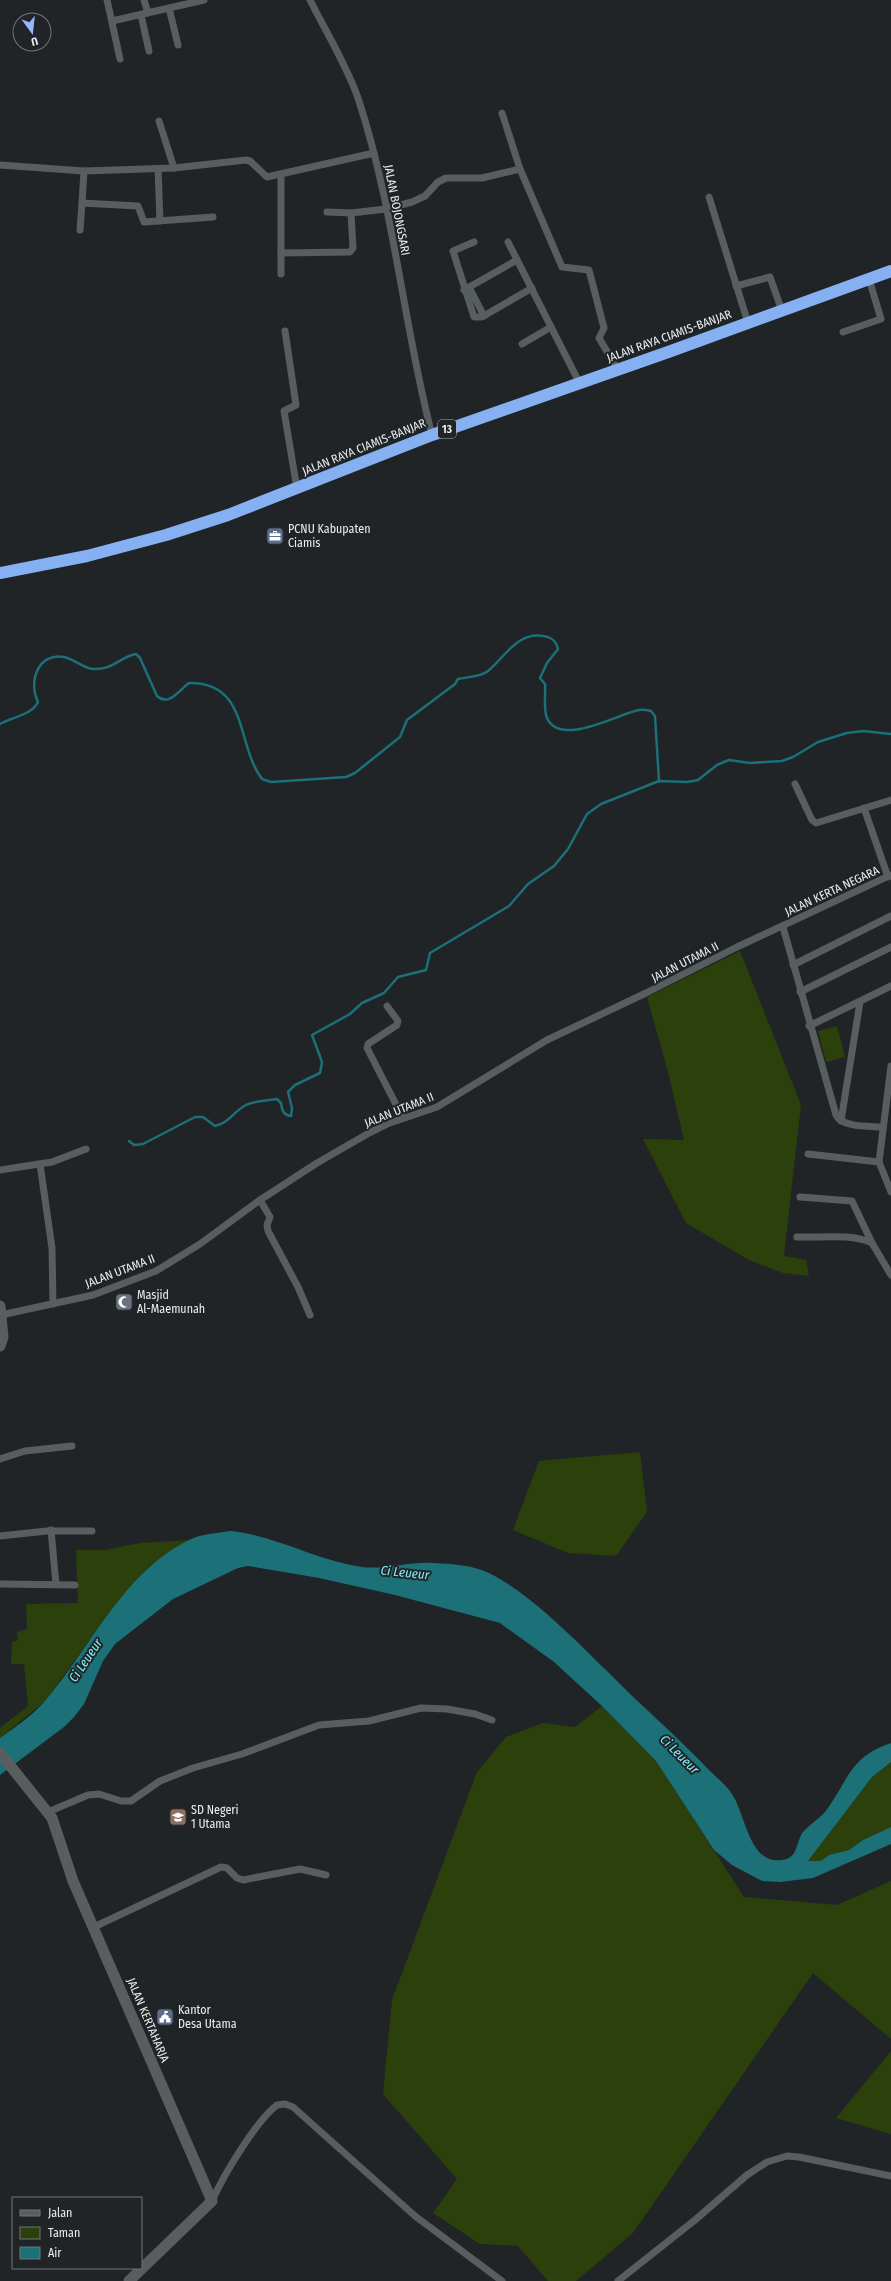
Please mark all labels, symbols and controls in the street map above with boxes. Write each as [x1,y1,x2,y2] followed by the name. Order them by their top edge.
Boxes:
[12,12,52,52] north arrow
[30,34,39,48] text: U
[381,163,413,257] street label: JALAN BOJONGSARI
[605,307,734,365] street label: JALAN RAYA CIAMIS-BANJAR
[300,416,428,478] street label: JALAN RAYA CIAMIS-BANJAR
[438,420,456,438] road number: 13
[288,522,371,550] place label: PCNU Kabupaten Ciamis
[265,526,285,546] office icon: PCNU Kabupaten Ciamis
[783,863,882,919] street label: JALAN KERTA NEGARA
[649,939,721,985] street label: JALAN UTAMA II
[362,1090,436,1130] street label: JALAN UTAMA II
[83,1251,157,1291] street label: JALAN UTAMA II
[137,1288,205,1316] place label: Masjid Al-Maemunah
[114,1292,134,1312] mosque icon: Masjid Al-Maemunah
[380,1562,430,1583] water label: Ci Leueur
[66,1636,105,1685] water label: Ci Leueur
[657,1732,702,1777] water label: Ci Leueur
[191,1803,239,1831] place label: SD Negeri 1 Utama
[168,1807,188,1827] school or university icon: SD Negeri 1 Utama
[124,1976,172,2065] street label: JALAN KERTAHARJA
[178,2003,237,2031] place label: Kantor Desa Utama
[155,2007,175,2027] public building icon: Kantor Desa Utama
[12,2197,142,2269] legend
[48,2206,72,2220] text: Jalan
[48,2226,80,2240] text: Taman
[48,2246,62,2260] text: Air

